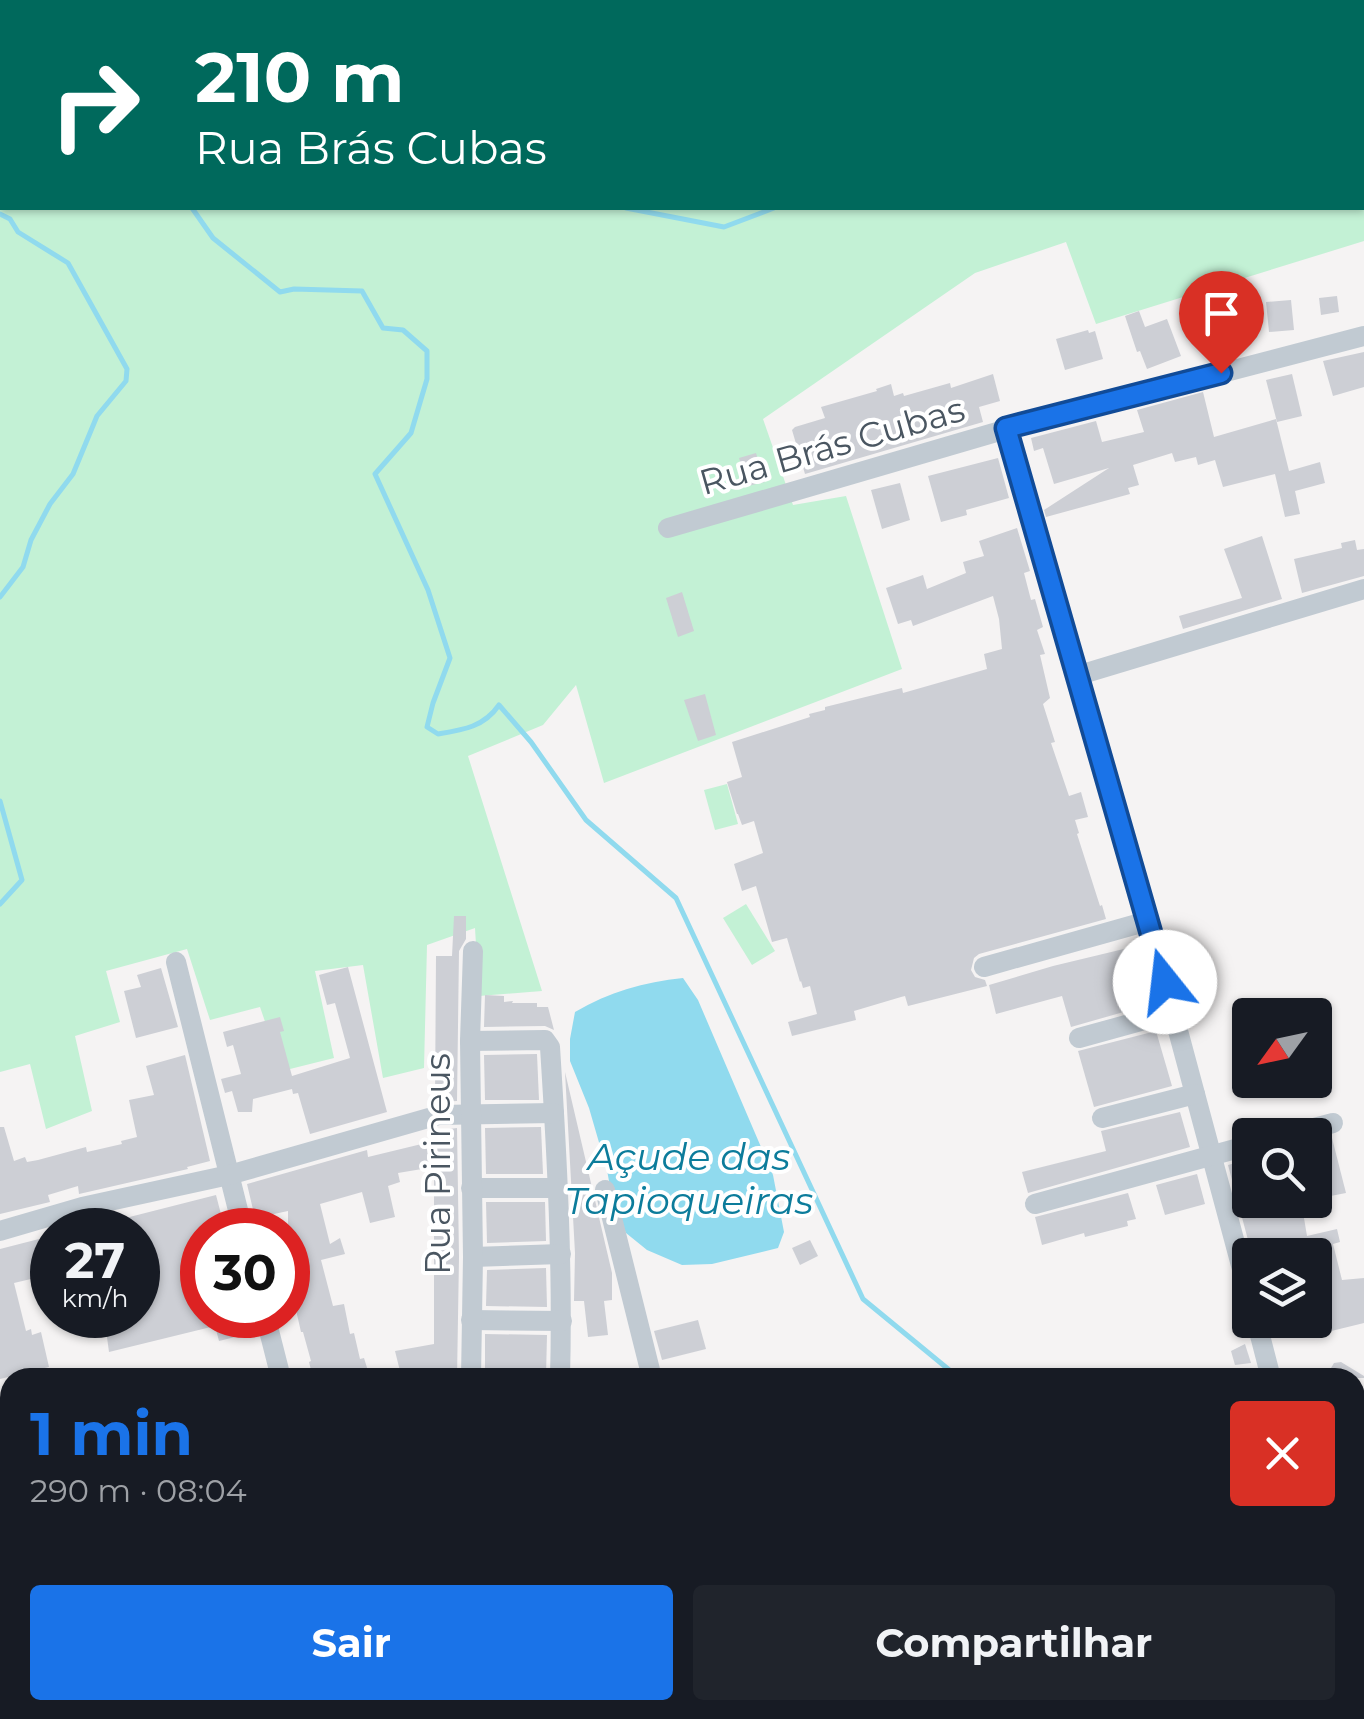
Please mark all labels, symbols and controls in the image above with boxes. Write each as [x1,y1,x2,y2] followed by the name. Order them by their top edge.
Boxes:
[195,34,405,120] text: 210 m
[30,40,160,170] icon: right
[195,120,547,175] text: Rua Brás Cubas
[1179,271,1264,374] pin
[1194,286,1249,341] icon: arrive
[694,387,969,504] street label: Rua Brás Cubas
[1113,930,1217,1034] position arrow
[1232,998,1332,1098] north arrow
[1232,998,1332,1338] map controls
[416,1053,459,1275] street label: Rua Pirineus
[1232,1118,1332,1218] button: search
[565,1133,813,1224] water label: Açude das Tapioqueiras
[180,1208,310,1338] speed limit sign: 30
[65,1230,125,1291] text: 27
[1232,1238,1332,1338] button: layers
[62,1283,128,1313] text: km/h
[30,1397,193,1470] text: 1 min
[1230,1401,1335,1506] button: close
[30,1471,247,1510] text: 290 m · 08:04
[30,1585,673,1700] button: Sair
[693,1585,1335,1700] button: Compartilhar

